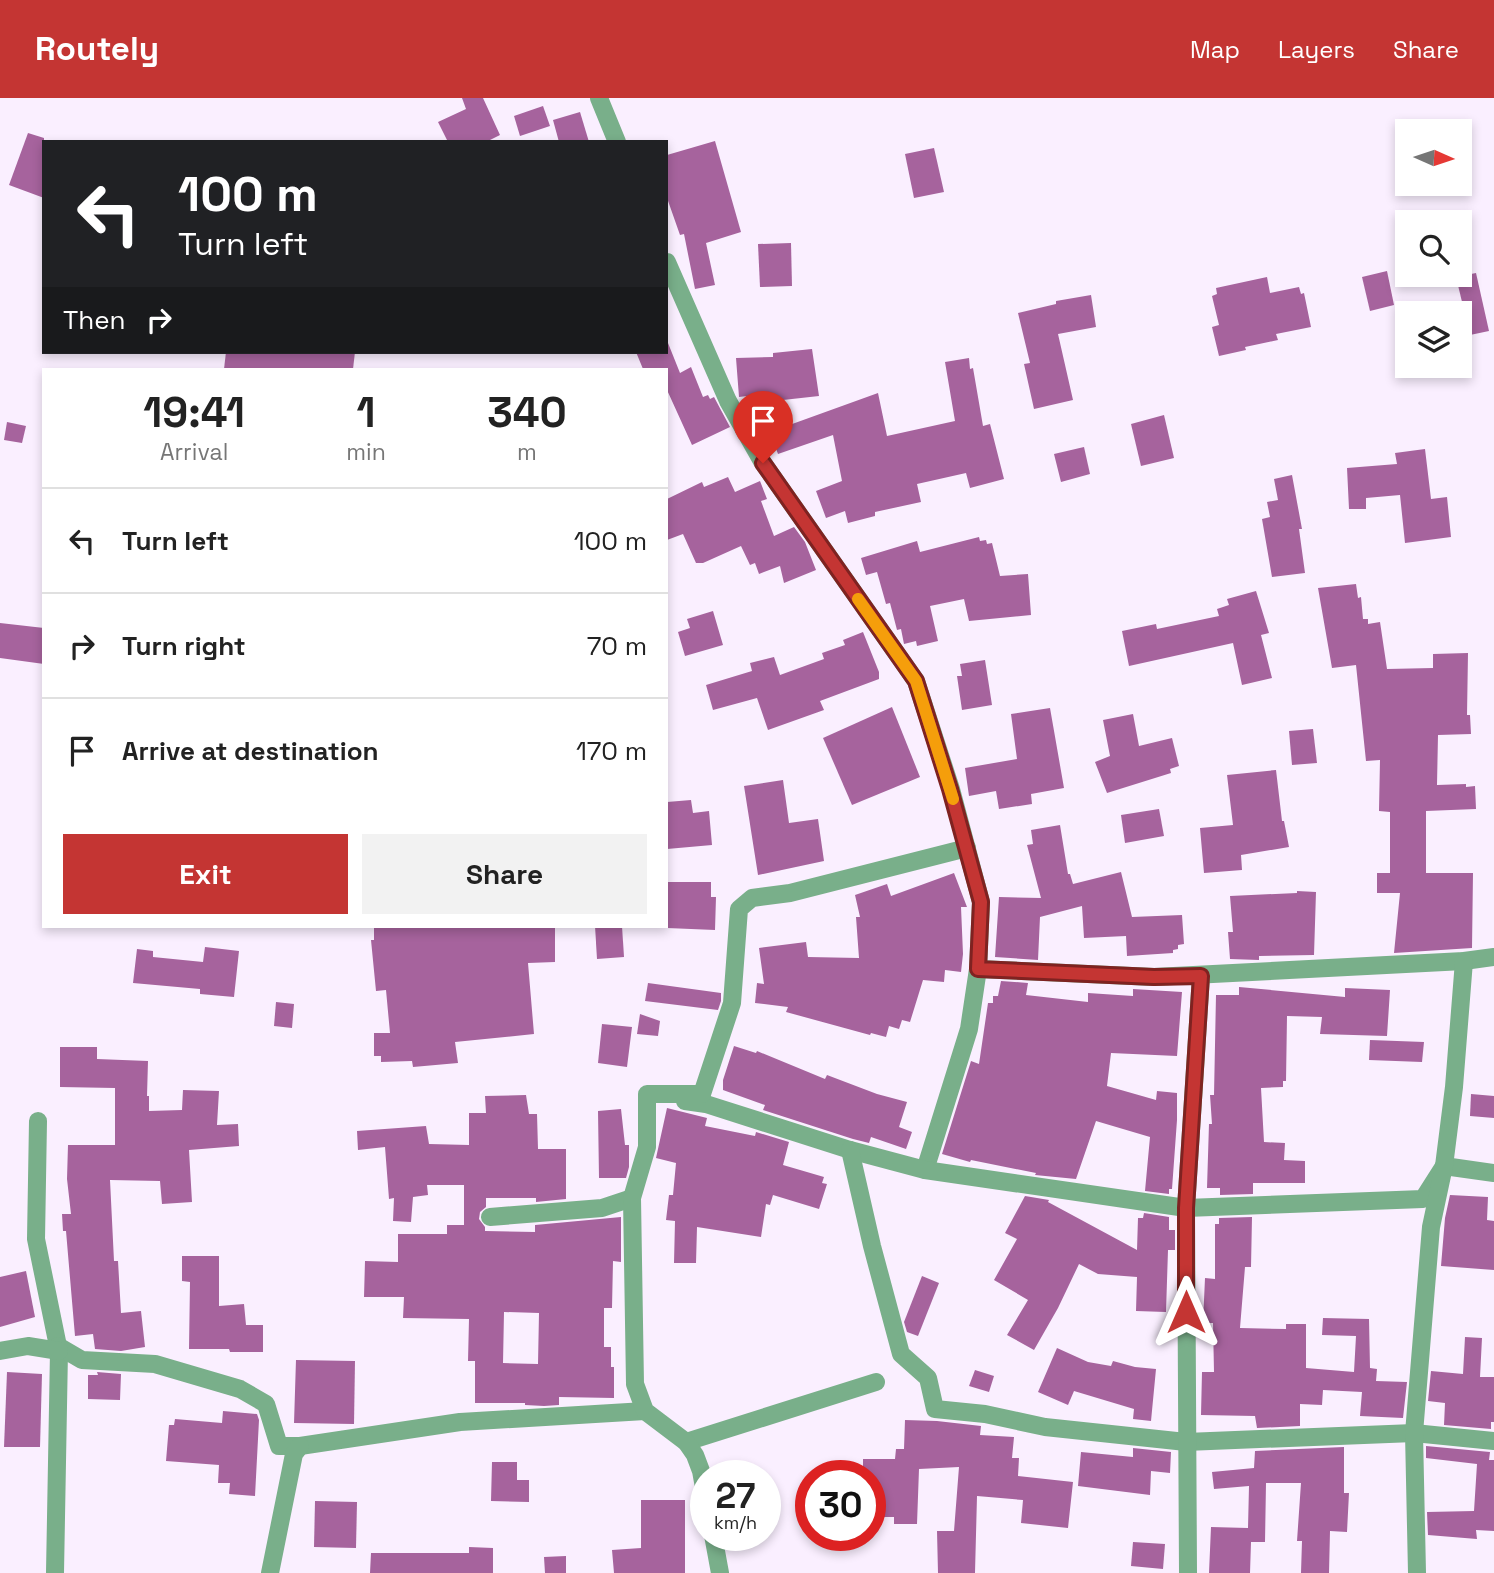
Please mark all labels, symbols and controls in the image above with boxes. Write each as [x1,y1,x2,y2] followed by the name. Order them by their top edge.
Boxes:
[35,28,159,70] text: Routely
[1190,34,1240,65] text: Map
[1278,34,1355,65] text: Layers
[1393,34,1459,65] text: Share
[1395,119,1472,196] north arrow
[1395,119,1472,378] map controls
[178,163,318,225] text: 100 m
[63,168,154,259] icon: left
[1395,210,1472,287] button: search
[178,224,308,264] text: Turn left
[140,301,178,339] icon: right
[1395,301,1472,378] button: layers
[63,303,126,337] text: Then
[143,386,245,439] text: 19:41
[357,386,376,439] text: 1
[487,386,567,439] text: 340
[733,391,793,463] pin
[744,402,782,440] icon: arrive
[160,437,228,467] text: Arrival
[346,437,386,467] text: min
[517,437,537,467] text: m
[63,522,101,560] icon: left
[122,524,229,558] text: Turn left
[574,524,647,558] text: 100 m
[63,627,101,665] icon: right
[122,629,246,663] text: Turn right
[587,629,647,663] text: 70 m
[63,732,101,770] icon: arrive
[122,734,379,768] text: Arrive at destination
[576,734,647,768] text: 170 m
[63,834,348,914] button: Exit
[362,834,647,914] button: Share
[1149,1275,1223,1349] position arrow
[795,1460,886,1551] speed limit sign: 30
[716,1474,755,1518] text: 27
[714,1511,757,1534] text: km/h

